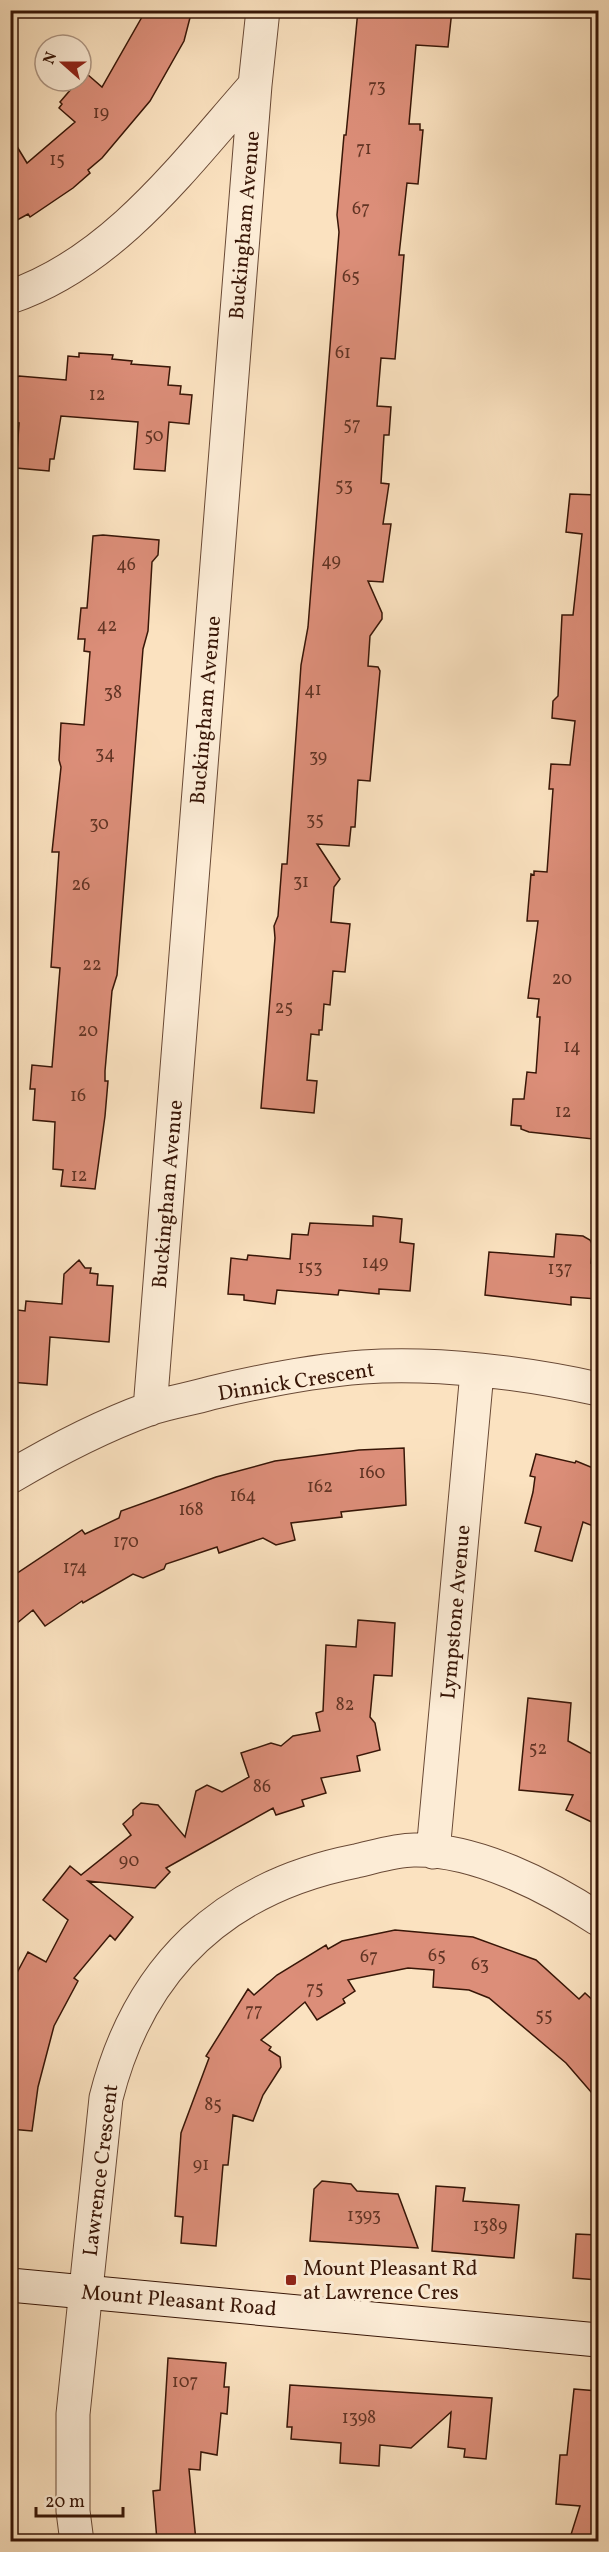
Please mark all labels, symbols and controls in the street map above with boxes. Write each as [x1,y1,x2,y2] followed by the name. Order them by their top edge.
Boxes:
[33,33,93,93] north arrow
[39,49,63,68] text: N
[368,75,386,100] house number: 73
[93,101,109,126] house number: 19
[223,130,268,321] street label: Buckingham Avenue
[356,137,372,162] house number: 71
[49,148,65,173] house number: 15
[352,197,370,222] house number: 67
[342,265,360,290] house number: 65
[335,341,351,366] house number: 61
[89,383,105,408] house number: 12
[343,413,361,438] house number: 57
[144,424,164,449] house number: 50
[335,474,353,499] house number: 53
[321,549,341,574] house number: 49
[116,553,136,578] house number: 46
[97,614,117,639] house number: 42
[184,615,229,806] street label: Buckingham Avenue
[304,678,322,703] house number: 41
[104,681,122,706] house number: 38
[95,742,115,767] house number: 34
[309,745,327,770] house number: 39
[306,808,324,833] house number: 35
[89,812,109,837] house number: 30
[293,870,309,895] house number: 31
[72,873,90,898] house number: 26
[82,953,102,978] house number: 22
[552,967,572,992] house number: 20
[275,996,293,1021] house number: 25
[78,1019,98,1044] house number: 20
[563,1035,581,1060] house number: 14
[70,1084,86,1109] house number: 16
[146,1099,191,1290] street label: Buckingham Avenue
[555,1100,571,1125] house number: 12
[71,1164,87,1189] house number: 12
[362,1251,388,1276] house number: 149
[298,1256,322,1281] house number: 153
[548,1257,572,1282] house number: 137
[216,1356,377,1409] street label: Dinnick Crescent
[359,1461,386,1486] house number: 160
[307,1475,333,1500] house number: 162
[230,1484,256,1509] house number: 164
[178,1498,204,1523] house number: 168
[434,1524,479,1701] street label: Lympstone Avenue
[113,1530,139,1555] house number: 170
[63,1556,87,1581] house number: 174
[336,1693,354,1718] house number: 82
[529,1737,547,1762] house number: 52
[253,1775,271,1800] house number: 86
[119,1849,139,1874] house number: 90
[428,1944,446,1969] house number: 65
[360,1945,378,1970] house number: 67
[471,1953,489,1978] house number: 63
[306,1977,324,2002] house number: 75
[245,1999,263,2024] house number: 77
[535,2004,553,2029] house number: 55
[77,2082,126,2258] street label: Lawrence Crescent
[204,2093,222,2118] house number: 85
[193,2153,209,2178] house number: 91
[347,2204,381,2229] house number: 1393
[473,2214,507,2239] house number: 1389
[303,2255,478,2308] place label: Mount Pleasant Rd at Lawrence Cres
[284,2273,298,2287] marker: Mount Pleasant Rd at Lawrence Cres
[80,2279,278,2324] street label: Mount Pleasant Road
[172,2370,198,2395] house number: 107
[342,2406,376,2431] house number: 1398
[36,2480,123,2518] scale bar
[45,2490,85,2515] text: 20 m

